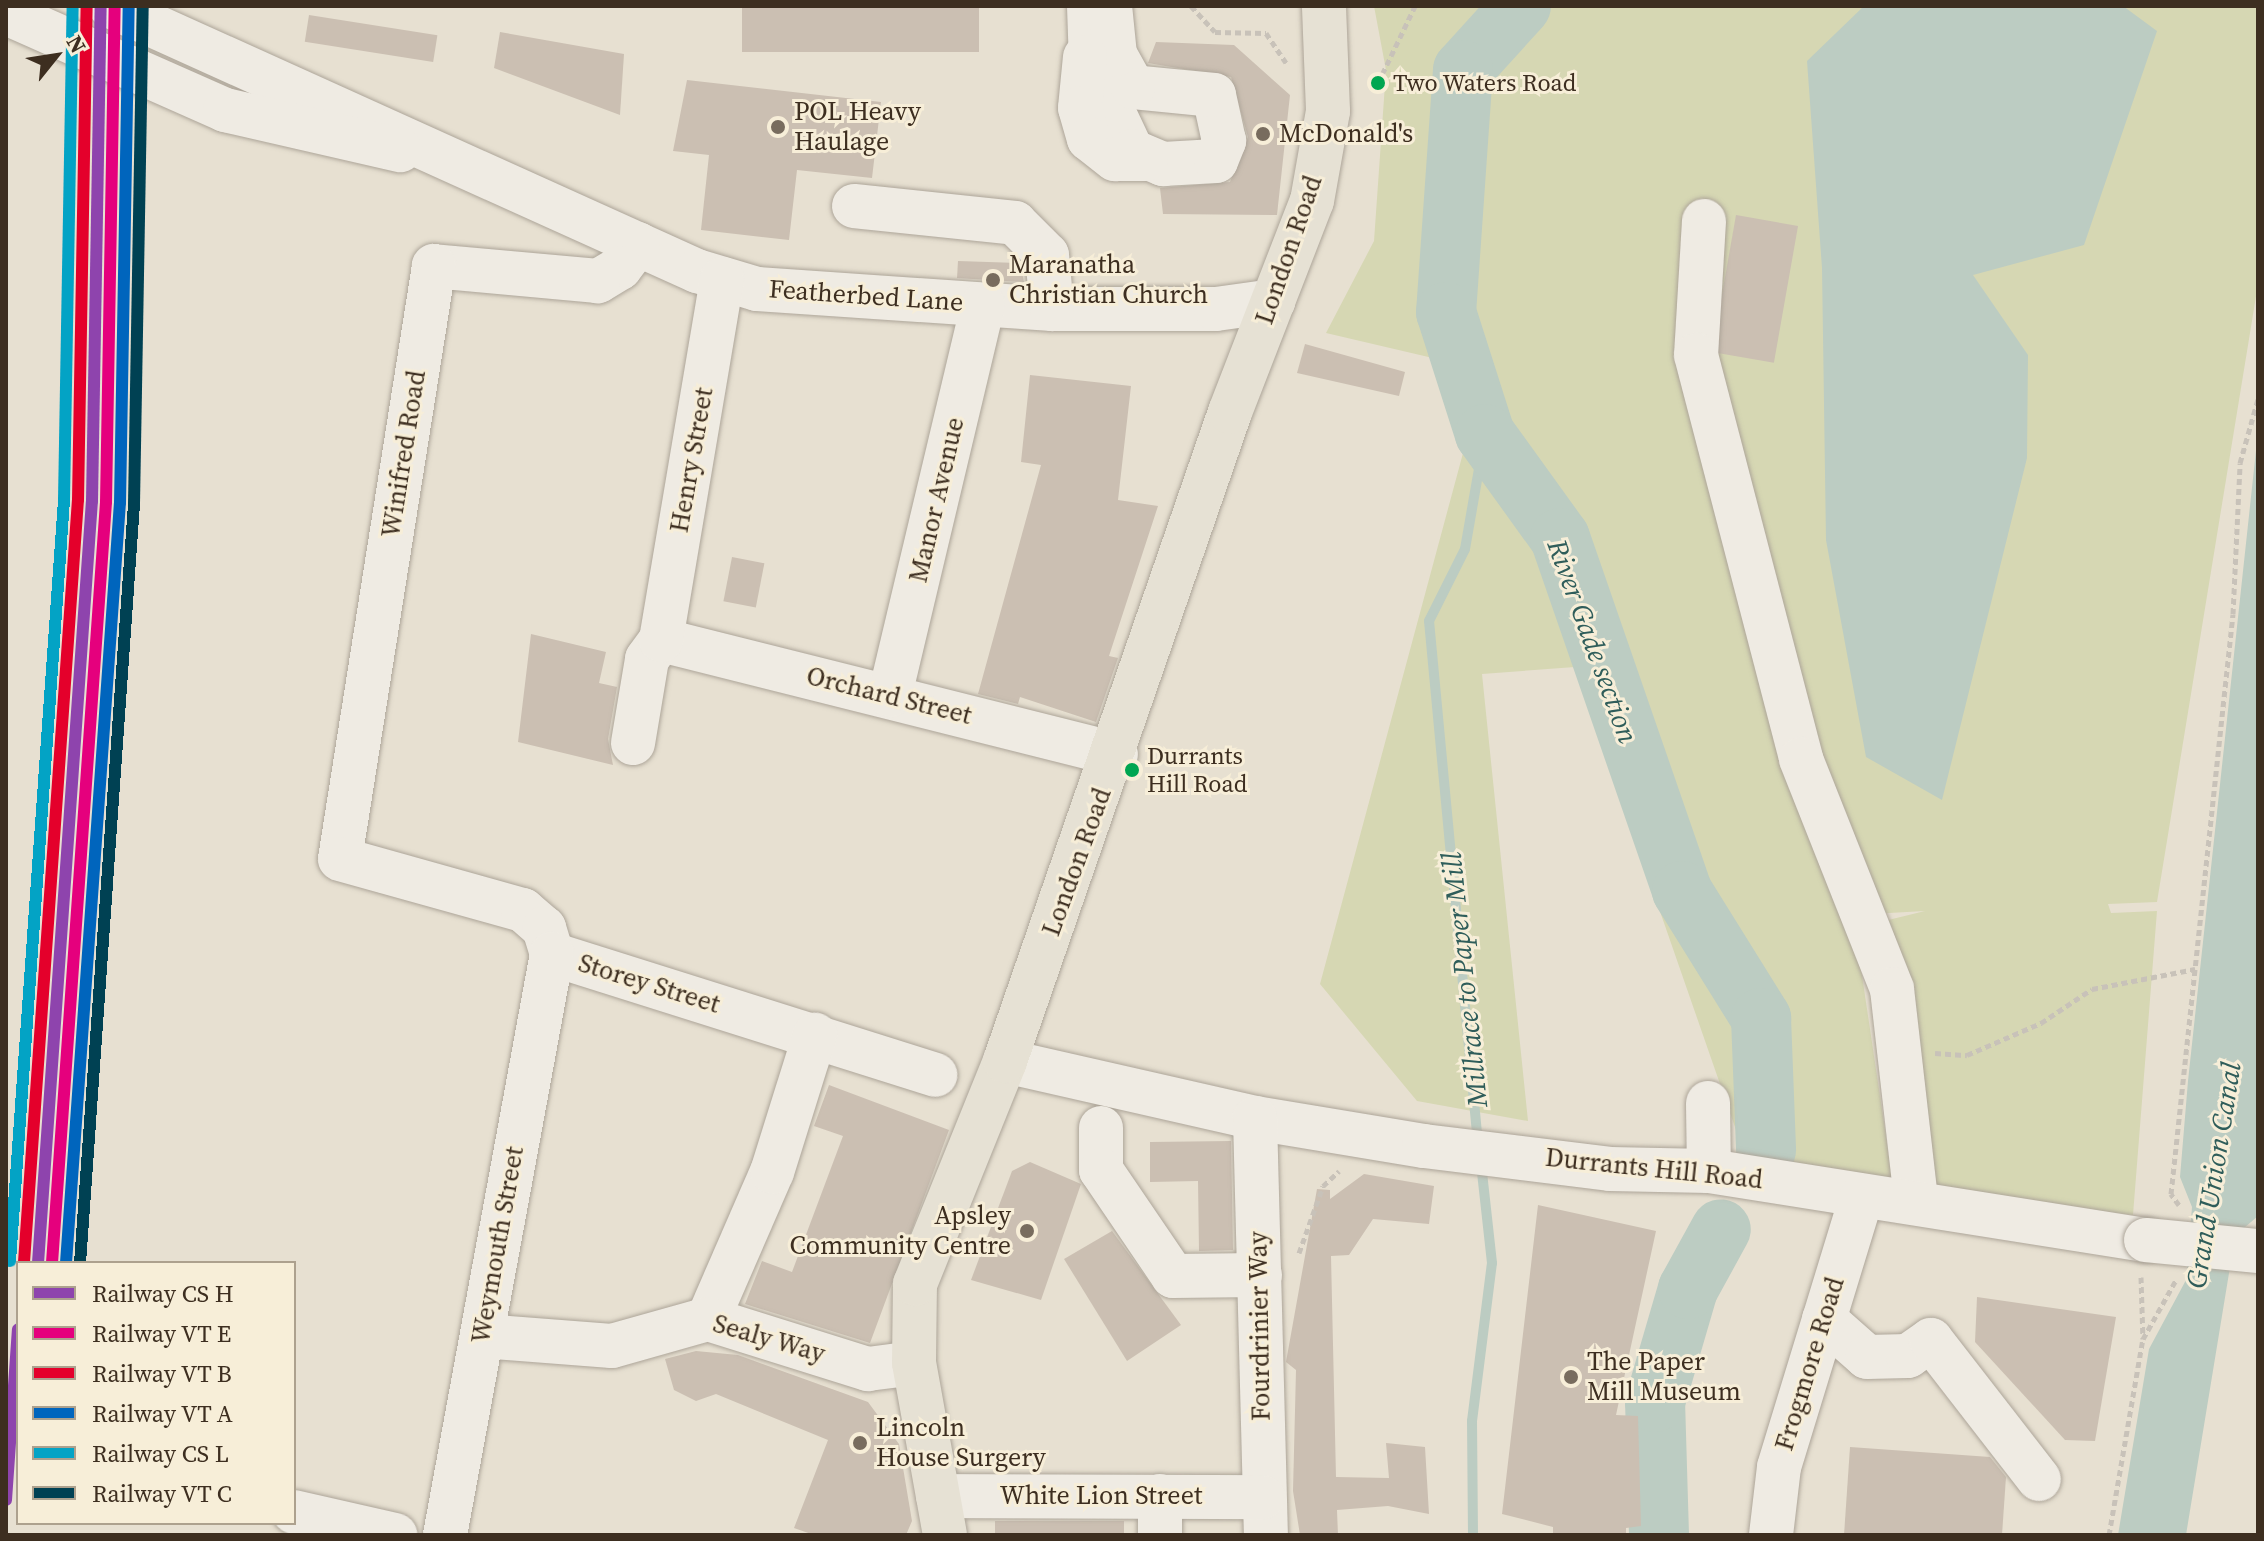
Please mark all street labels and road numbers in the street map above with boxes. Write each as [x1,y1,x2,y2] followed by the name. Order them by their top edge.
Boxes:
[1249,172,1329,328] street label: London Road
[768,274,964,318] street label: Featherbed Lane
[375,368,433,540] street label: Winifred Road
[664,385,720,535] street label: Henry Street
[903,414,971,586] street label: Manor Avenue
[803,660,975,732] street label: Orchard Street
[1036,784,1118,940] street label: London Road
[575,948,723,1020] street label: Storey Street
[1544,1142,1764,1196] street label: Durrants Hill Road
[465,1144,531,1346] street label: Weymouth Street
[1243,1230,1277,1422] street label: Fourdrinier Way
[1769,1274,1851,1454] street label: Frogmore Road
[709,1308,829,1370] street label: Sealy Way
[1000,1480,1202,1512] street label: White Lion Street

